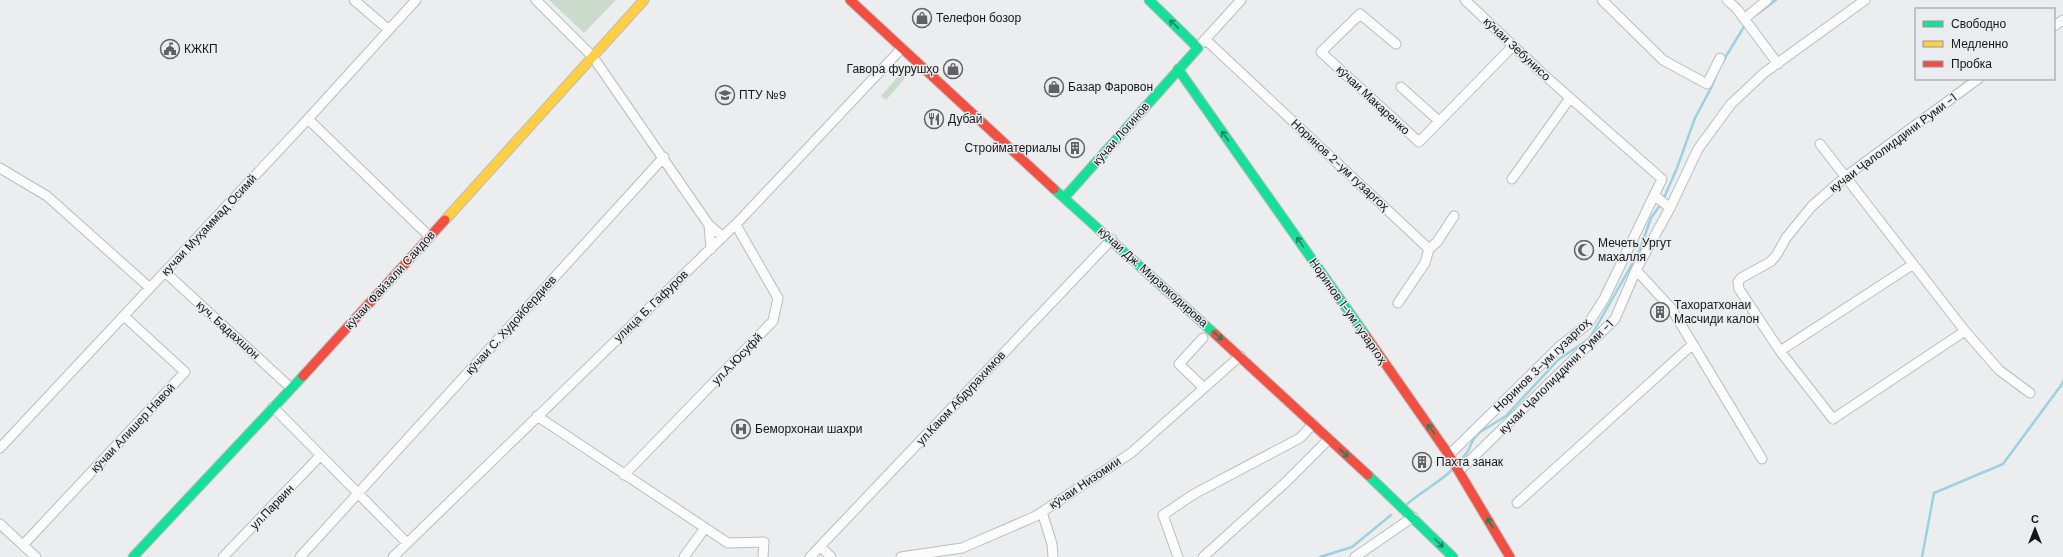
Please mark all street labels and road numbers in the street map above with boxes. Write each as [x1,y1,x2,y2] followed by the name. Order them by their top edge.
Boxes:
[1480,14,1554,85] street label: кӯчаи Зебунисо
[1333,62,1413,138] street label: кӯчаи Макаренко
[1826,90,1960,196] street label: кучаи Ҷалолиддини Руми -1
[1089,99,1153,169] street label: кӯчаи Логинов
[1288,115,1392,215] street label: Норинов 2-ум гузаргоҳ
[158,171,260,279] street label: кучаи Муҳаммад Осимй
[1095,223,1212,331] street label: кӯчаи Дж. Мирзокодирова
[341,227,439,333] street label: кӯчаи Файзали Саидов
[1306,255,1390,367] street label: Норинов 1-ум гузаргоҳ
[610,266,692,346] street label: улица Б. Гафуров
[462,272,560,378] street label: кӯчаи С. Худойбердиев
[193,297,263,363] street label: куч. Бадахшон
[1490,315,1594,415] street label: Норинов 3-ум гузаргоҳ
[1495,316,1617,438] street label: кучаи Ҷалолиддини Руми -1
[708,330,766,388] street label: ул.А.Юсуфй
[913,347,1009,449] street label: ул.Каюм Абдурахимов
[87,380,179,476] street label: кӯчаи Алишер Навоӣ
[1046,453,1124,513] street label: кӯчаи Низомии
[247,481,297,533] street label: ул.Парвин

